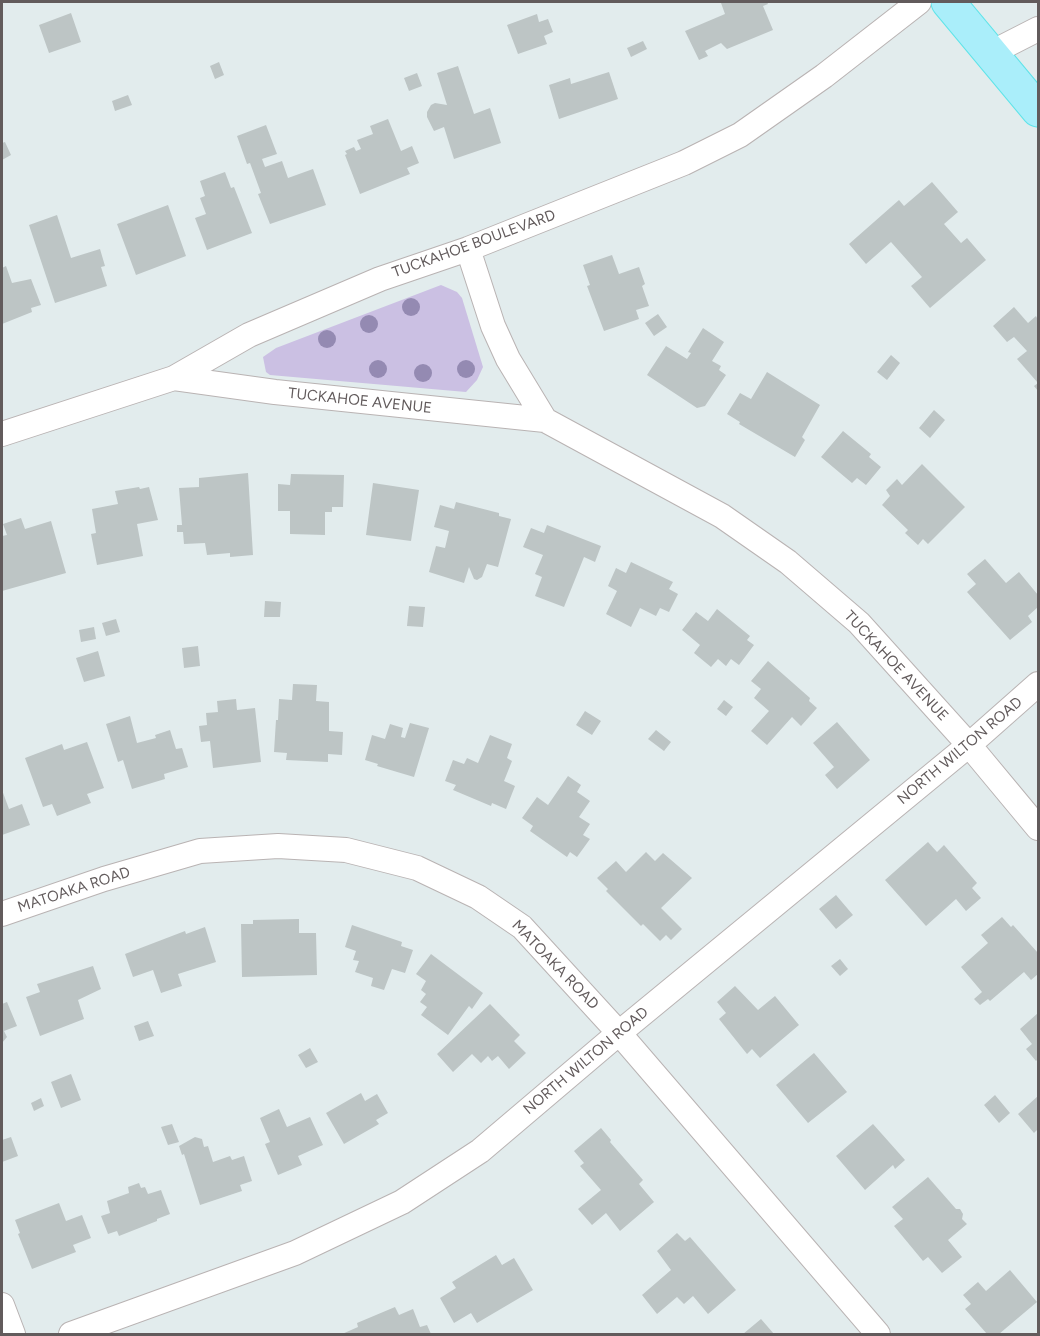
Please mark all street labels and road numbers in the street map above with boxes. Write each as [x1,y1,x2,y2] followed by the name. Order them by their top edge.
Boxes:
[390,206,558,282] street label: TUCKAHOE BOULEVARD
[287,385,433,417] street label: TUCKAHOE AVENUE
[840,607,952,725] street label: TUCKAHOE AVENUE
[894,693,1026,809] street label: NORTH WILTON ROAD
[15,863,133,917] street label: MATOAKA ROAD
[508,917,602,1013] street label: MATOAKA ROAD
[520,1003,652,1119] street label: NORTH WILTON ROAD

